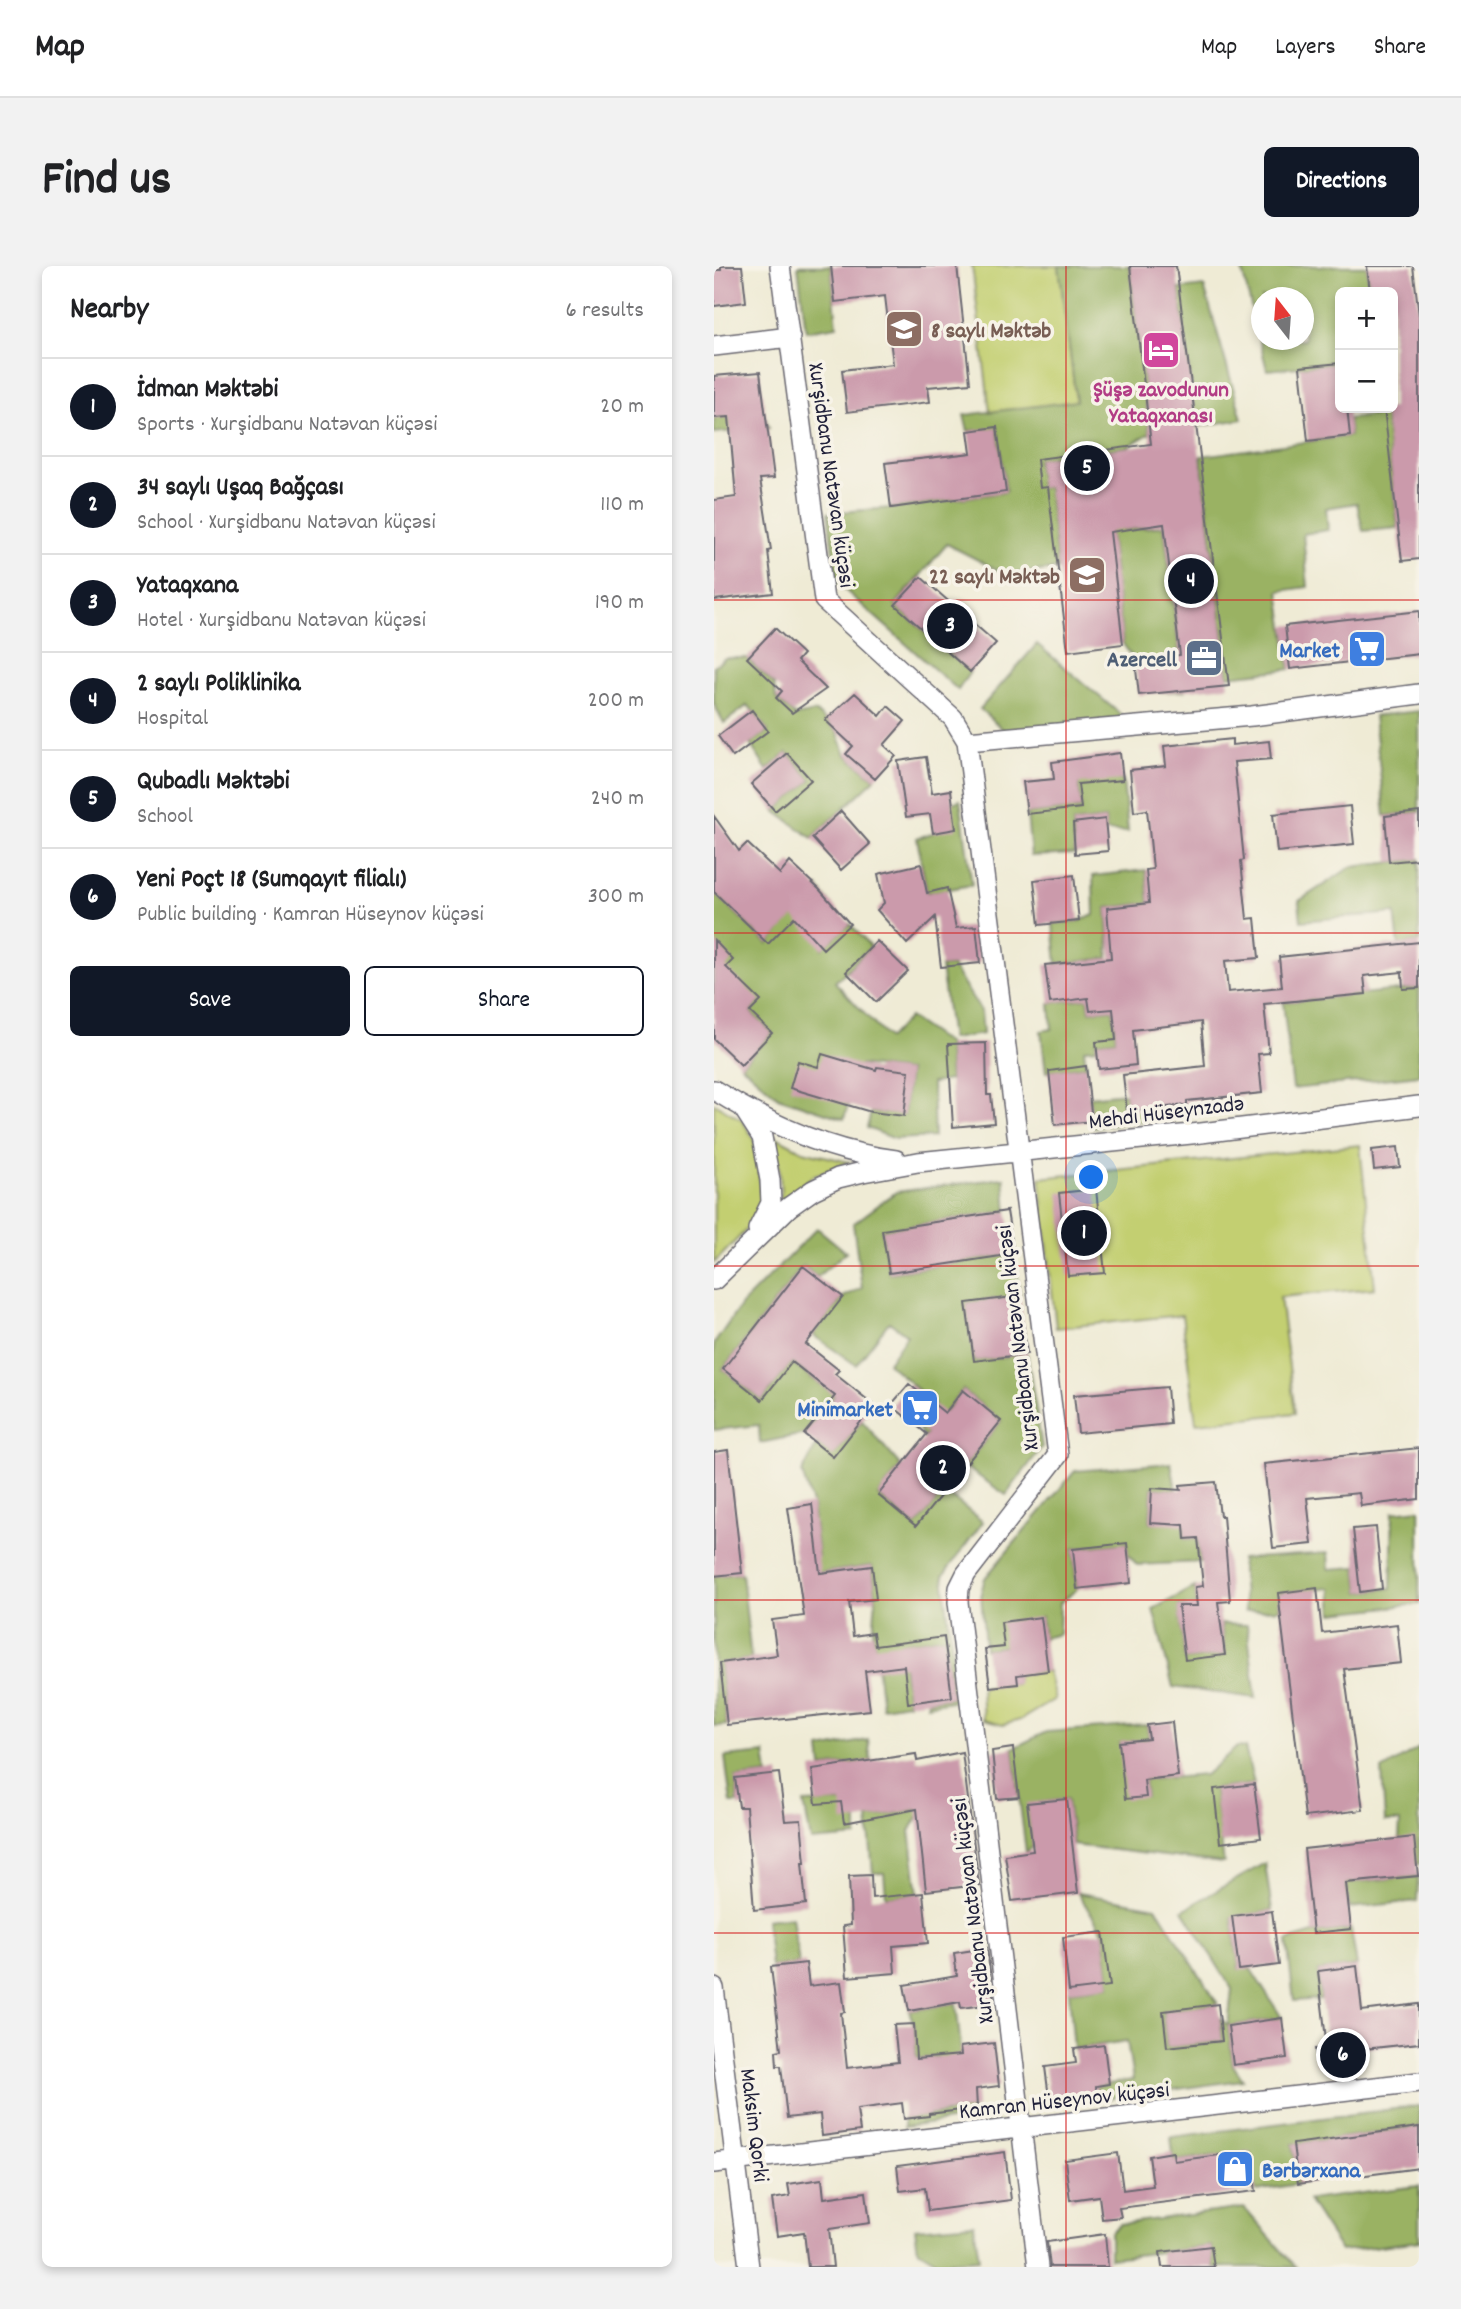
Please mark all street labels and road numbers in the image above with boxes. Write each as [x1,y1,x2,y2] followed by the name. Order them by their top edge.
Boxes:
[797,361,862,590] street label: Xurşidbanu Natəvan küçəsi
[1087,1089,1246,1140] street label: Mehdi Hüseynzadə
[989,1223,1050,1452] street label: Xurşidbanu Natəvan küçəsi
[944,1796,1005,2025] street label: Xurşidbanu Natəvan küçəsi
[729,2067,776,2184] street label: Maksim Qorki
[958,2075,1171,2130] street label: Kamran Hüseynov küçəsi

